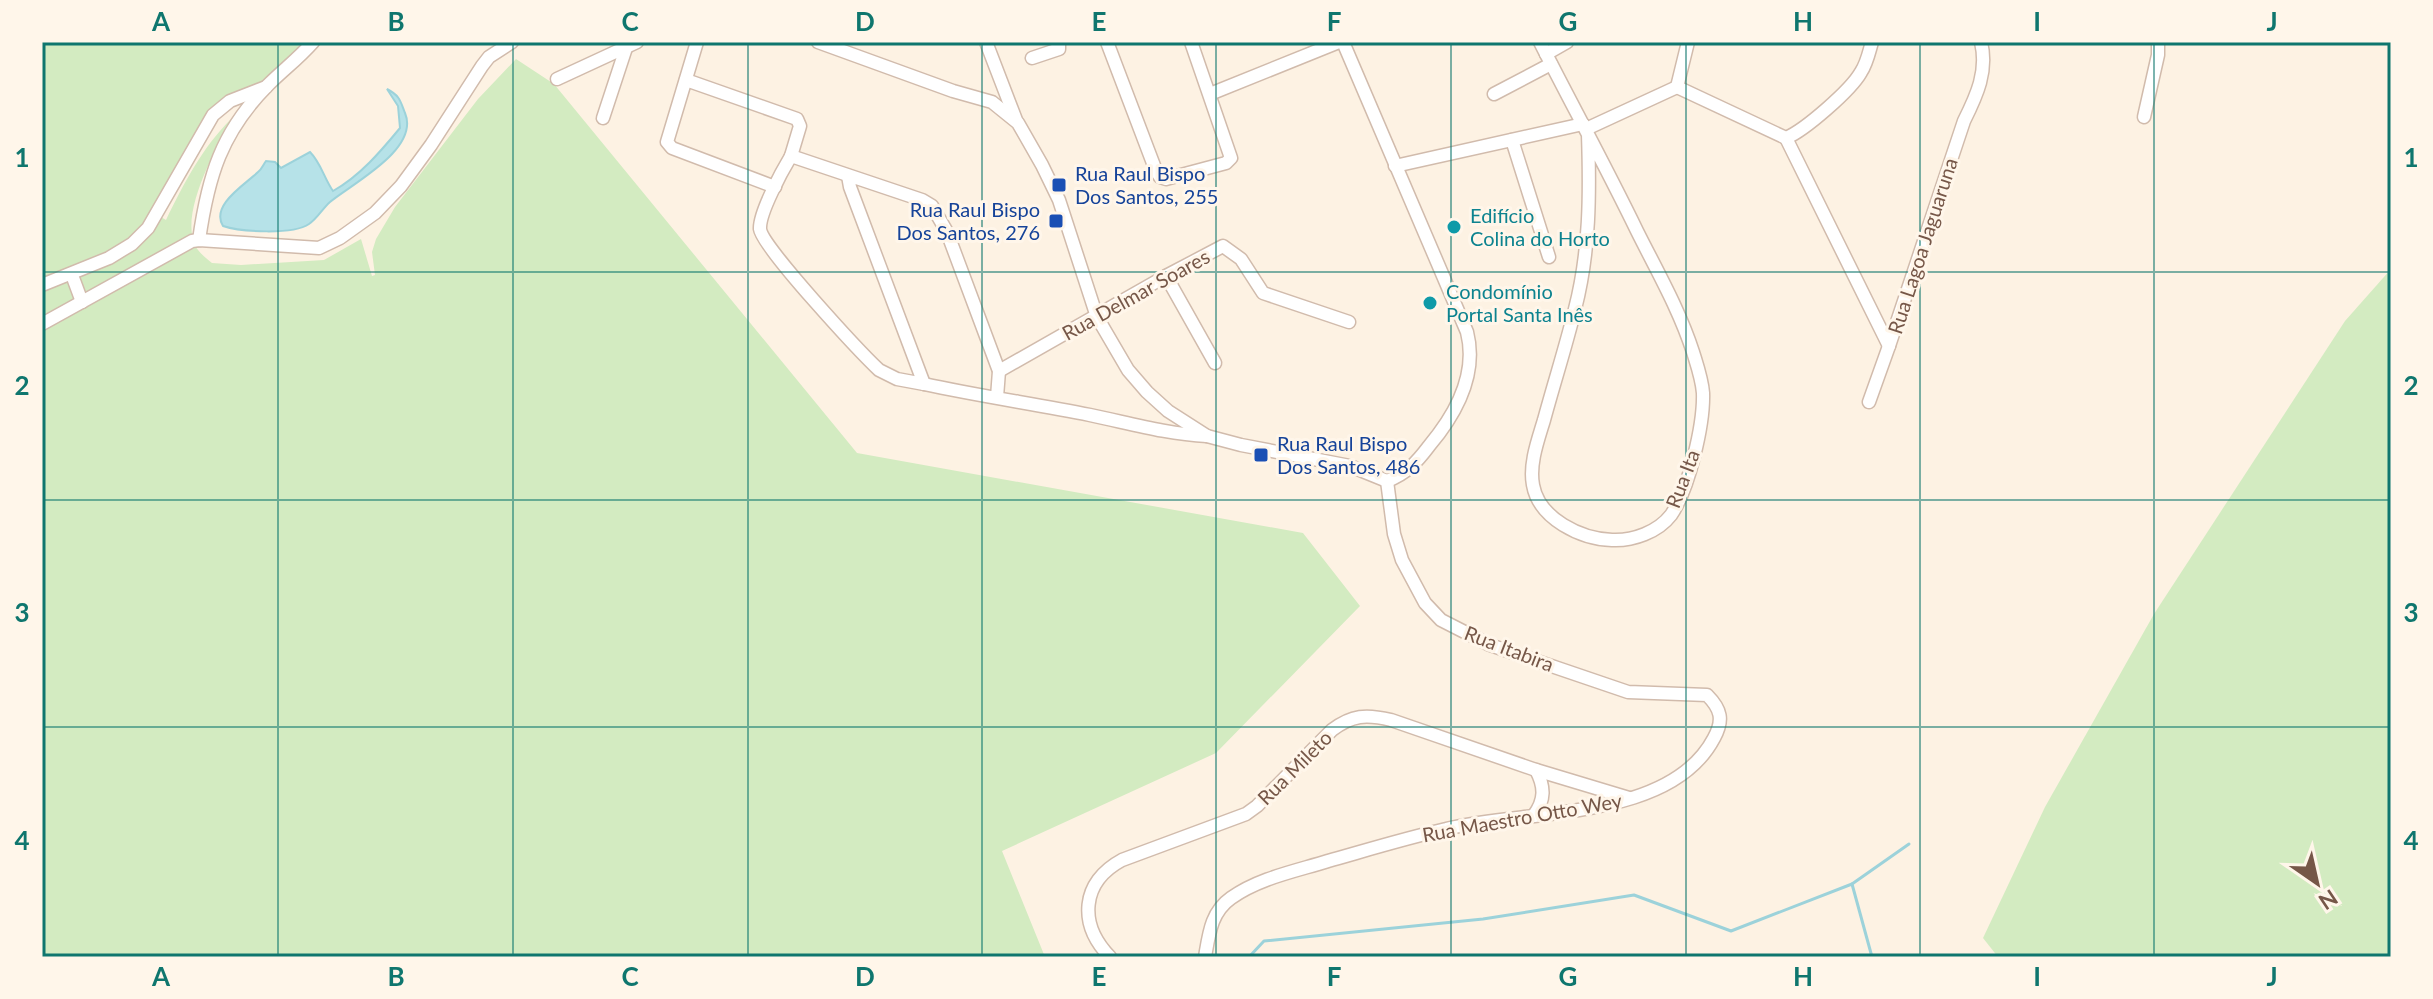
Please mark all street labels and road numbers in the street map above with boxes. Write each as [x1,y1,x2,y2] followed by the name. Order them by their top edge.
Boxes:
[1882,155,1962,337] street label: Rua Lagoa Jaguaruna
[1057,244,1214,345] street label: Rua Delmar Soares
[1660,446,1704,511] street label: Rua Ita
[1461,620,1557,676] street label: Rua Itabira
[1252,725,1336,809] street label: Rua Mileto
[1420,788,1624,846] street label: Rua Maestro Otto Wey

